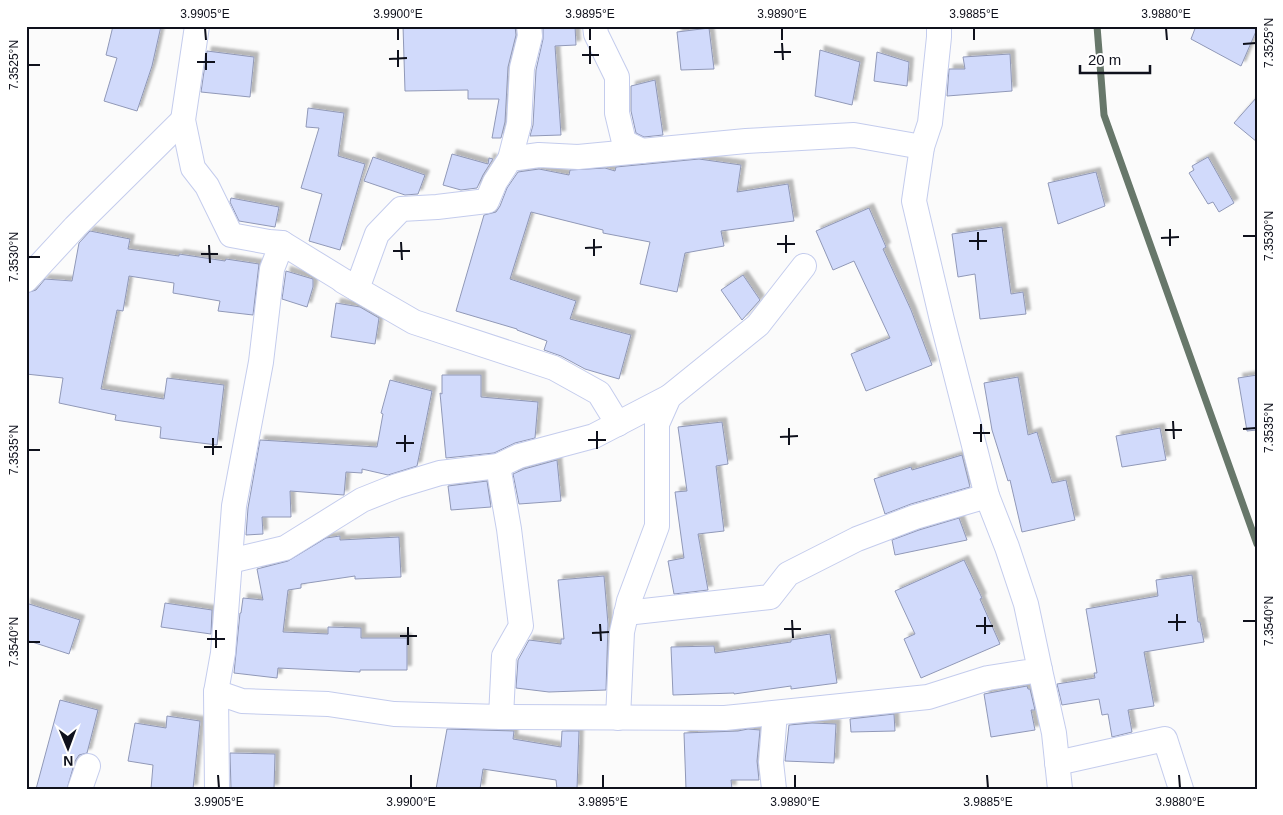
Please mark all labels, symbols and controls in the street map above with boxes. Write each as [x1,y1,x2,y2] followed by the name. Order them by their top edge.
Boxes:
[180,7,230,21] text: 3.9905°E
[373,7,423,21] text: 3.9900°E
[565,7,615,21] text: 3.9895°E
[757,7,807,21] text: 3.9890°E
[949,7,999,21] text: 3.9885°E
[1141,7,1191,21] text: 3.9880°E
[1262,18,1276,68] text: 7.3525°N
[7,40,21,90] text: 7.3525°N
[1080,42,1150,74] scale bar
[1088,51,1121,68] text: 20 m
[1262,211,1276,261] text: 7.3530°N
[7,232,21,282] text: 7.3530°N
[1262,403,1276,453] text: 7.3535°N
[7,425,21,475] text: 7.3535°N
[1262,596,1276,646] text: 7.3540°N
[7,617,21,667] text: 7.3540°N
[42,722,92,772] north arrow
[63,753,73,769] text: N
[194,795,244,809] text: 3.9905°E
[386,795,436,809] text: 3.9900°E
[578,795,628,809] text: 3.9895°E
[770,795,820,809] text: 3.9890°E
[963,795,1013,809] text: 3.9885°E
[1155,795,1205,809] text: 3.9880°E

